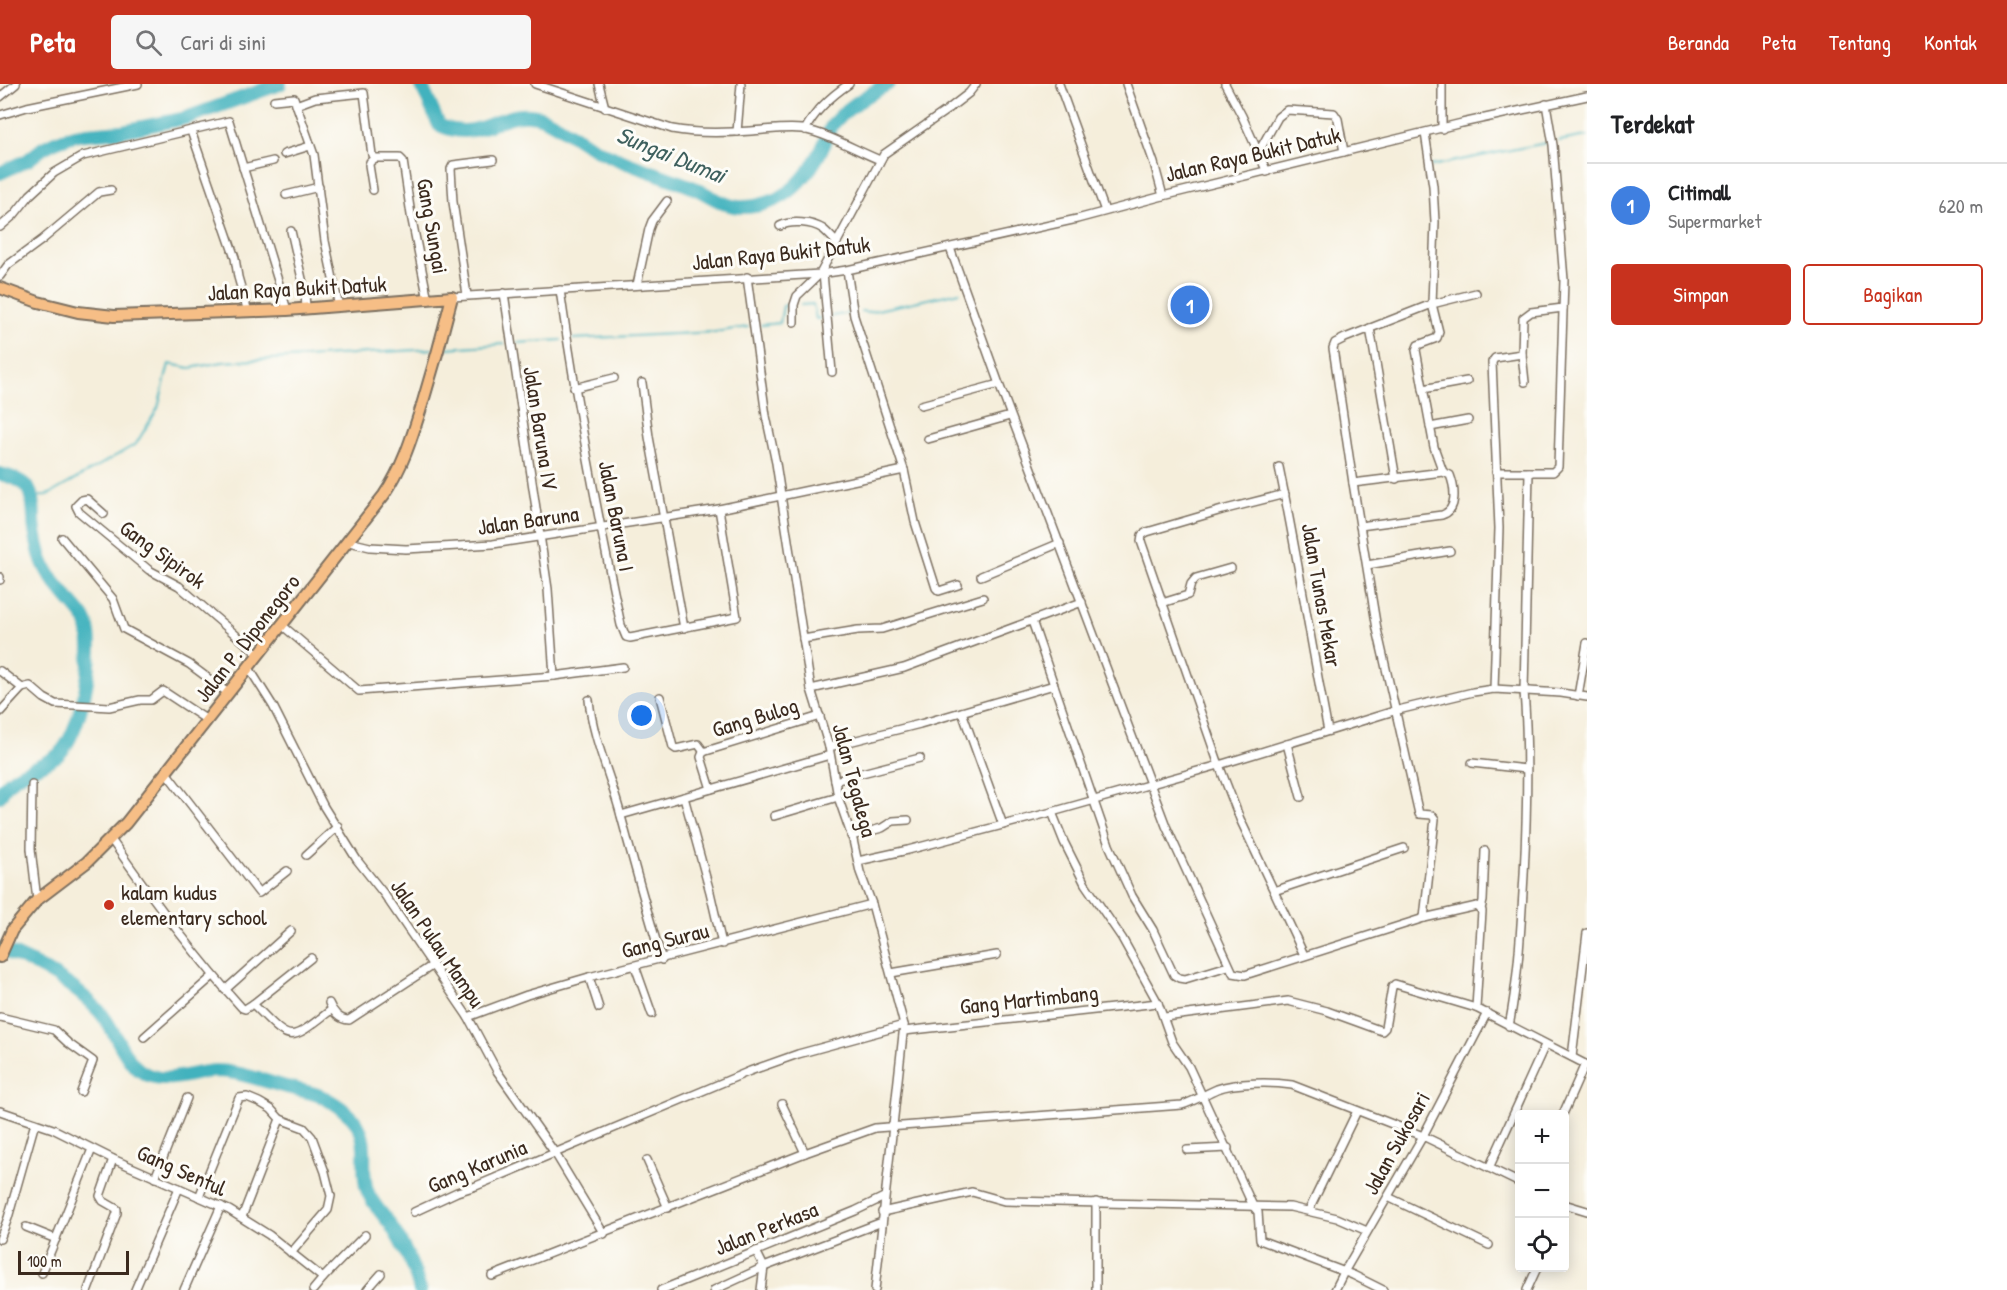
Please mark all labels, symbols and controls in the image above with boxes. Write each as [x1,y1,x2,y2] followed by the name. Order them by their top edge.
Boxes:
[111,15,531,69] search box
[30,23,75,61] text: Peta
[132,26,165,59] icon: search
[180,27,266,57] text: Cari di sini
[1668,28,1729,57] text: Beranda
[1762,28,1796,57] text: Peta
[1829,28,1891,57] text: Tentang
[1924,28,1977,57] text: Kontak
[1611,106,1694,141] text: Terdekat
[612,118,733,192] water label: Sungai Dumai
[1162,119,1344,189] street label: Jalan Raya Bukit Datuk
[410,176,456,276] street label: Gang Sungai
[1668,177,1731,207] text: Citimall
[1627,192,1634,219] text: 1
[1939,192,1983,219] text: 620 m
[1668,207,1762,234] text: Supermarket
[690,229,872,277] street label: Jalan Raya Bukit Datuk
[1611,264,1791,325] button: Simpan
[1803,264,1983,325] button: Bagikan
[207,268,387,308] street label: Jalan Raya Bukit Datuk
[1170,282,1210,328] pin: 1
[516,364,566,492] street label: Jalan Baruna IV
[592,458,642,574] street label: Jalan Baruna I
[475,498,581,542] street label: Jalan Baruna
[114,513,212,595] street label: Gang Sipirok
[1295,521,1349,670] street label: Jalan Tunas Mekar
[187,568,307,708] street label: Jalan P. Diponegoro
[708,690,802,744] street label: Gang Bulog
[627,701,656,730] your location
[825,720,885,841] street label: Jalan Tegalega
[384,873,492,1013] street label: Jalan Pulau Mampu
[121,877,267,932] place label: kalam kudus elementary school
[102,898,116,912] marker: kalam kudus elementary school
[618,915,712,965] street label: Gang Surau
[958,977,1100,1021] street label: Gang Martimbang
[1355,1086,1437,1200] street label: Jalan Sukosari
[1515,1110,1569,1272] map controls
[1515,1110,1569,1164] button: +
[423,1132,531,1200] street label: Gang Karunia
[133,1137,232,1203] street label: Gang Sentul
[1515,1164,1569,1218] button: −
[710,1194,822,1262] street label: Jalan Perkasa
[1515,1218,1569,1272] button: locate
[18,1248,129,1276] scale bar
[27,1250,62,1272] text: 100 m

